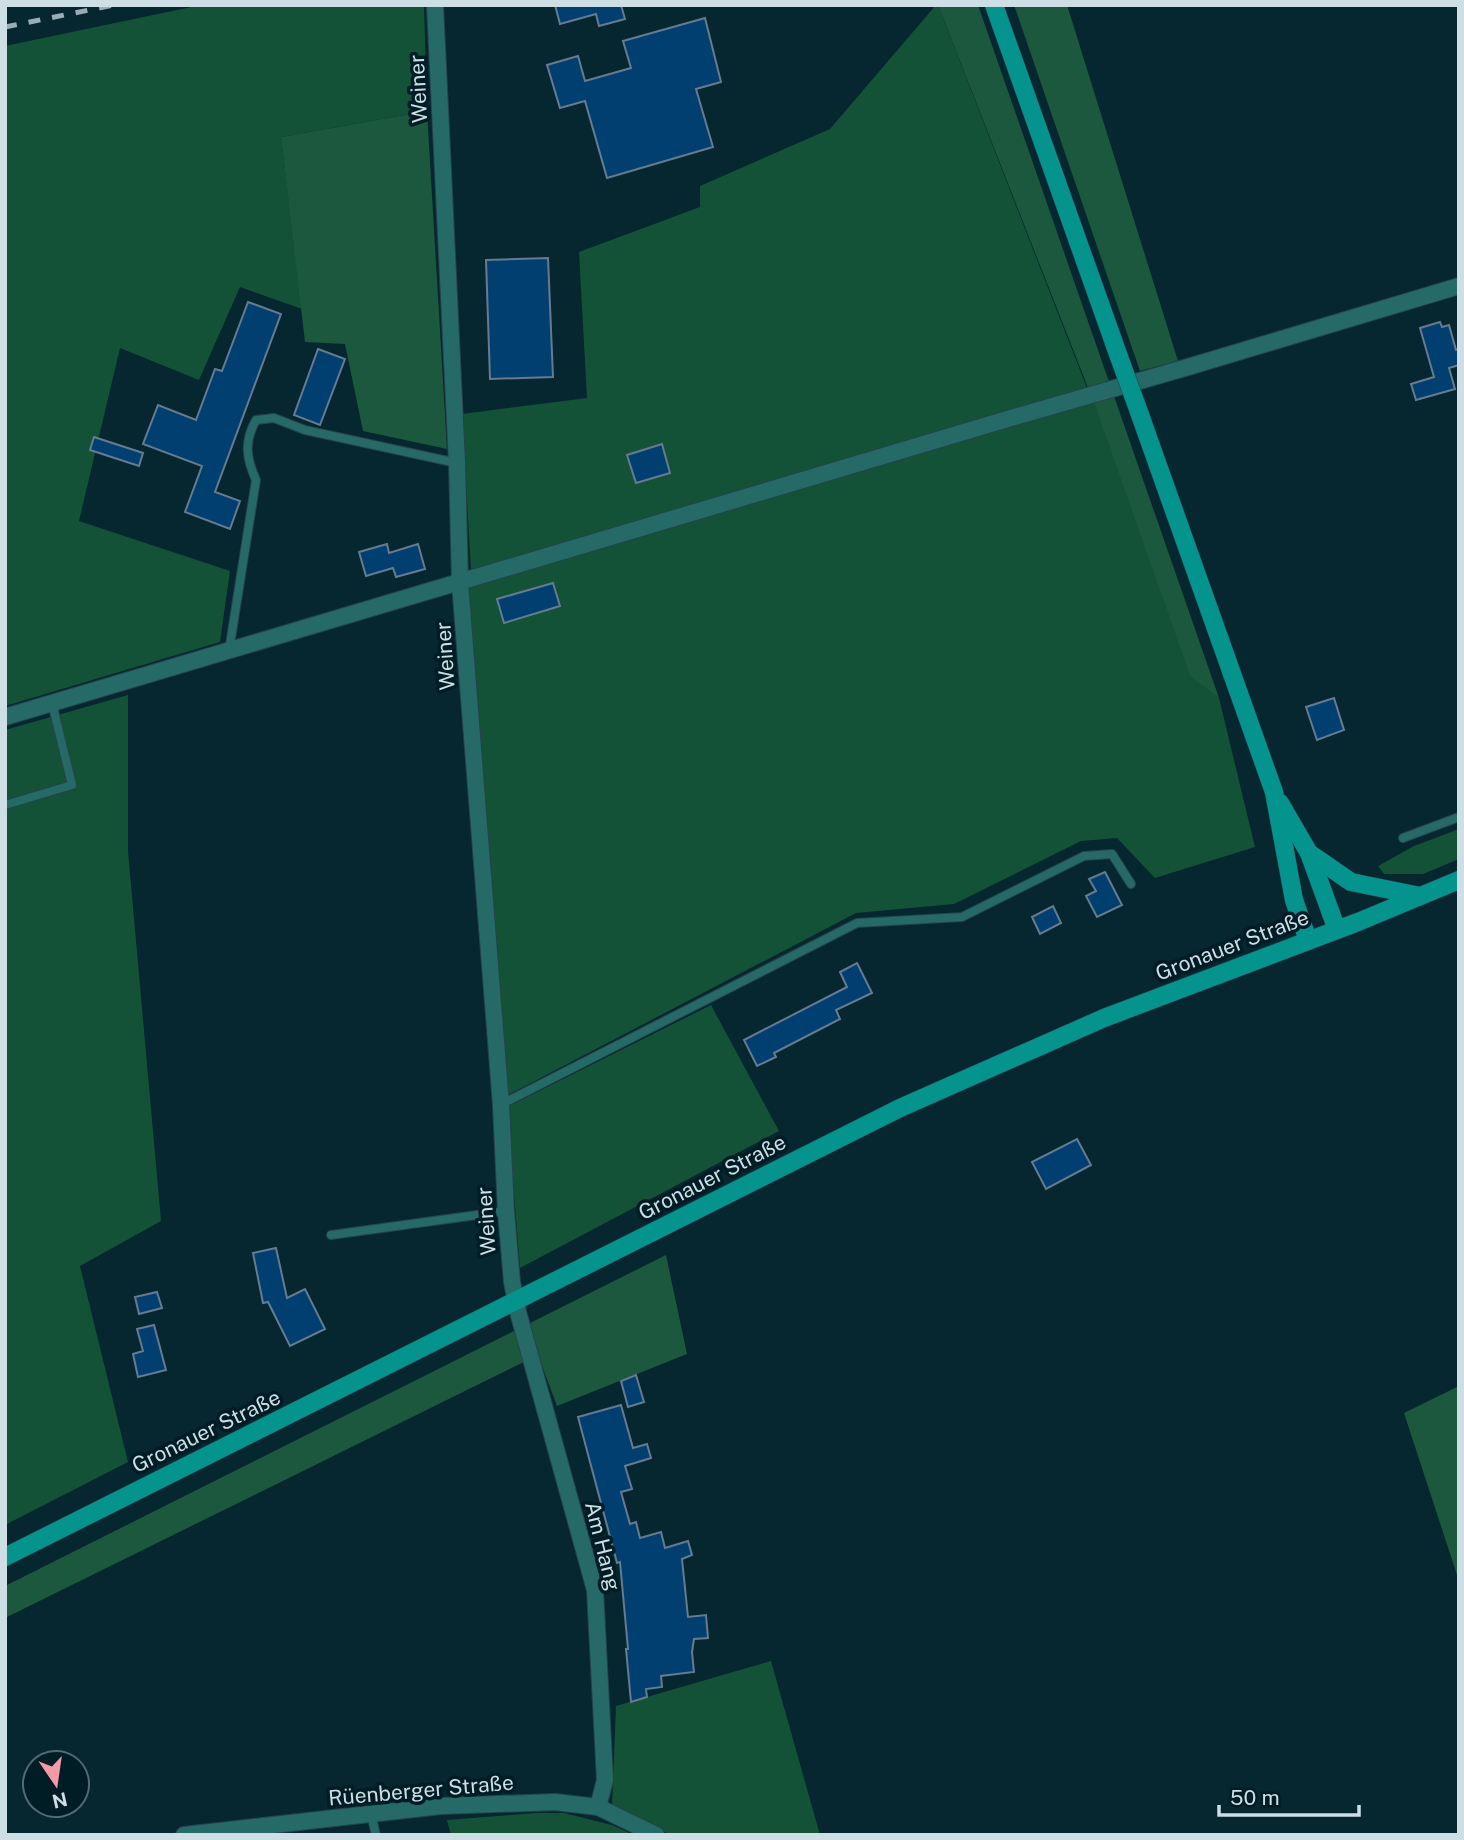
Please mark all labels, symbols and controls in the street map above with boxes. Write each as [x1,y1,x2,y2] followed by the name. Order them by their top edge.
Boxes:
[404,54,432,124] street label: Weiner
[430,621,460,691] street label: Weiner
[1152,904,1312,986] street label: Gronauer Straße
[634,1129,790,1225] street label: Gronauer Straße
[471,1186,501,1256] street label: Weiner
[128,1384,284,1478] street label: Gronauer Straße
[580,1499,626,1593] street label: Am Hang
[21,1749,91,1819] north arrow
[327,1769,515,1811] street label: Rüenberger Straße
[1219,1773,1359,1817] scale bar
[1230,1785,1280,1810] text: 50 m
[50,1788,70,1813] text: N

